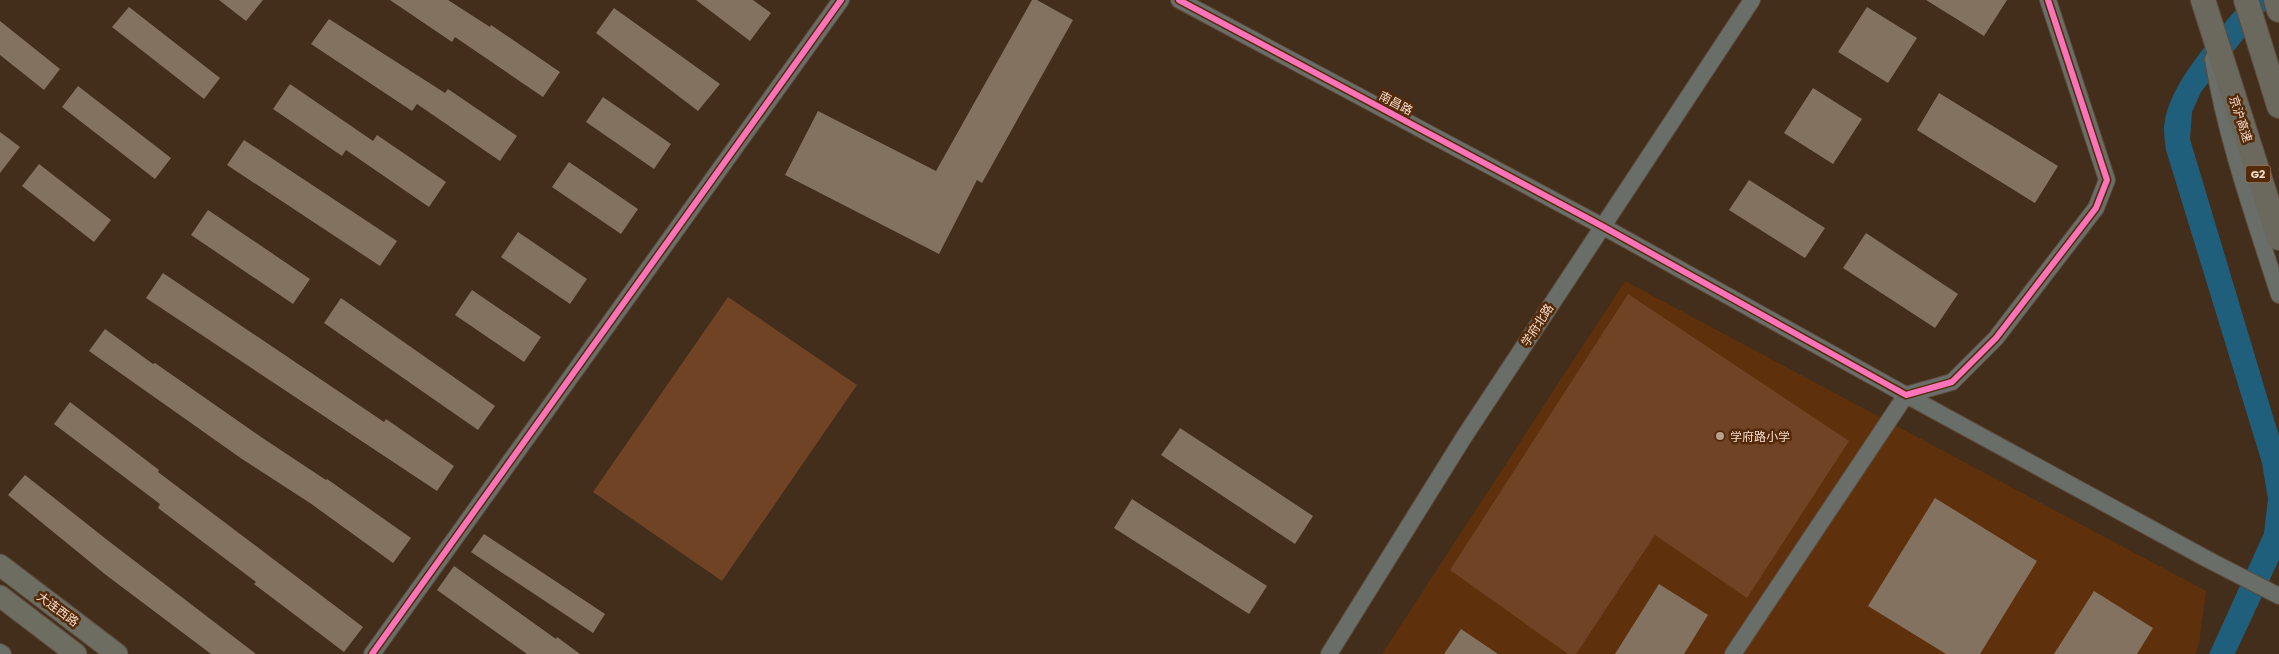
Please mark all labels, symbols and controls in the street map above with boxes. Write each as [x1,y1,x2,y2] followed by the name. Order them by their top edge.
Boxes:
[1376,87,1416,119] street label: 南昌路
[2225,94,2257,144] street label: 京沪高速
[2246,165,2270,182] road number: G2
[1517,300,1557,350] street label: 学府北路
[1730,428,1790,445] place label: 学府路小学
[1714,430,1726,442] marker: 学府路小学
[34,588,82,630] street label: 大连西路

